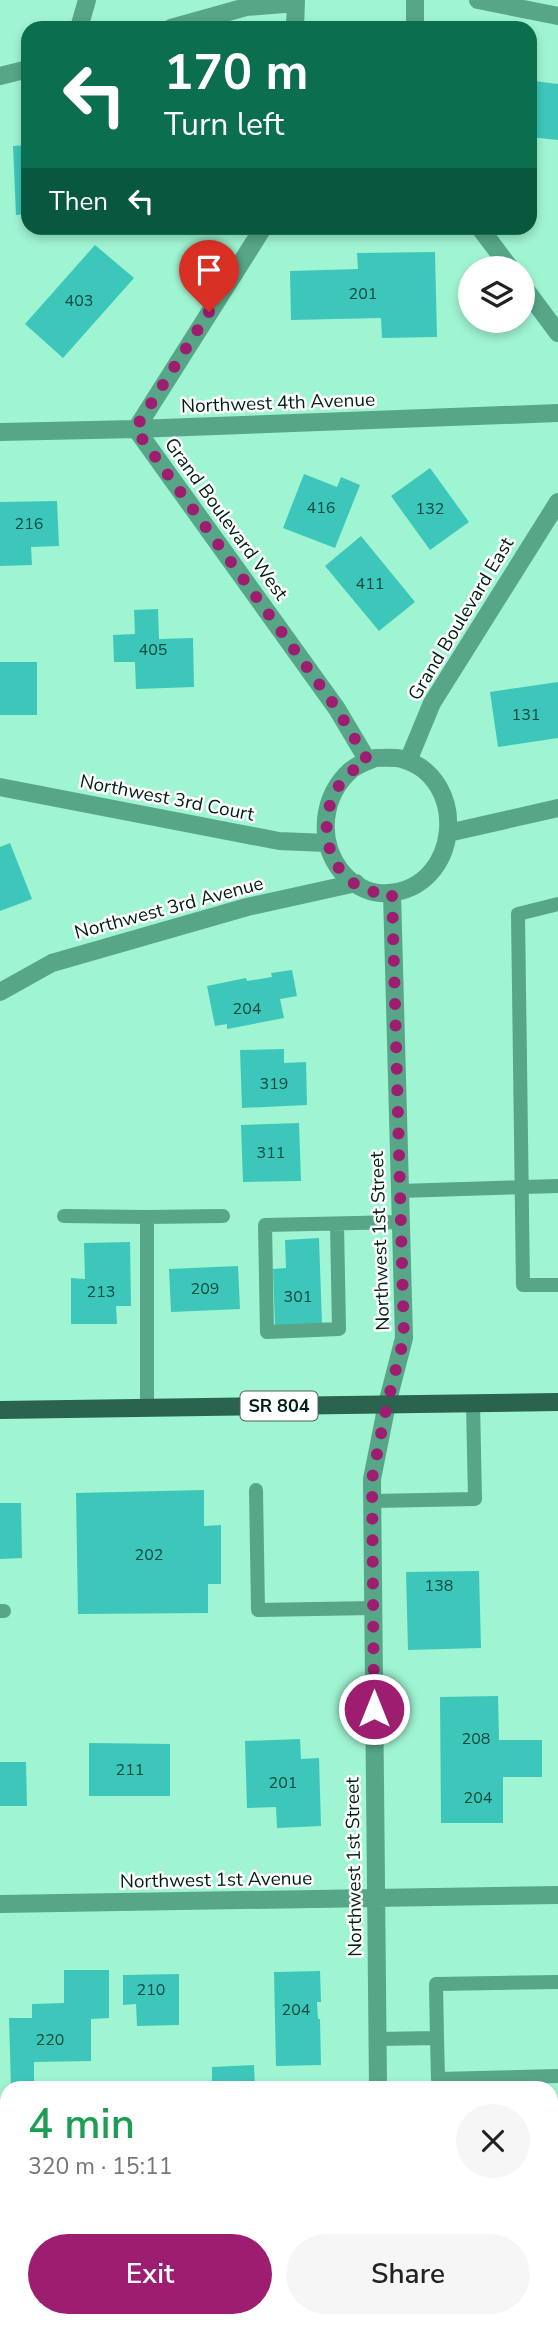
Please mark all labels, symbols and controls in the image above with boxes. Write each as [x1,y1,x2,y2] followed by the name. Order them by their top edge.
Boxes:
[164,39,308,106] text: 170 m
[49,49,140,140] icon: left
[164,103,284,146] text: Turn left
[122,182,160,220] icon: left
[49,184,108,219] text: Then
[179,240,239,312] pin
[190,251,228,289] icon: arrive
[458,256,535,333] map controls
[458,256,535,333] button: layers
[349,283,377,305] house number: 201
[65,290,93,312] house number: 403
[181,387,375,419] street label: Northwest 4th Avenue
[158,433,294,606] street label: Grand Boulevard West
[307,497,335,519] house number: 416
[416,498,444,520] house number: 132
[15,513,43,535] house number: 216
[402,532,520,705] street label: Grand Boulevard East
[356,573,384,595] house number: 411
[139,639,167,661] house number: 405
[512,704,540,726] house number: 131
[78,768,257,828] street label: Northwest 3rd Court
[72,870,266,946] street label: Northwest 3rd Avenue
[233,998,262,1020] house number: 204
[260,1073,288,1095] house number: 319
[257,1142,285,1164] house number: 311
[364,1150,396,1331] street label: Northwest 1st Street
[191,1278,219,1300] house number: 209
[87,1281,115,1303] house number: 213
[284,1286,312,1308] house number: 301
[240,1392,318,1420] road number: SR 804
[135,1544,163,1566] house number: 202
[425,1575,453,1597] house number: 138
[337,1672,411,1746] position arrow
[462,1728,490,1750] house number: 208
[116,1759,144,1781] house number: 211
[269,1772,297,1794] house number: 201
[339,1777,369,1957] street label: Northwest 1st Street
[464,1787,493,1809] house number: 204
[120,1865,312,1895] street label: Northwest 1st Avenue
[137,1979,165,2001] house number: 210
[282,1999,311,2021] house number: 204
[36,2029,64,2051] house number: 220
[28,2096,135,2153] text: 4 min
[456,2104,530,2178] button: close
[28,2151,173,2182] text: 320 m · 15:11
[28,2234,272,2314] button: Exit
[286,2234,530,2314] button: Share

